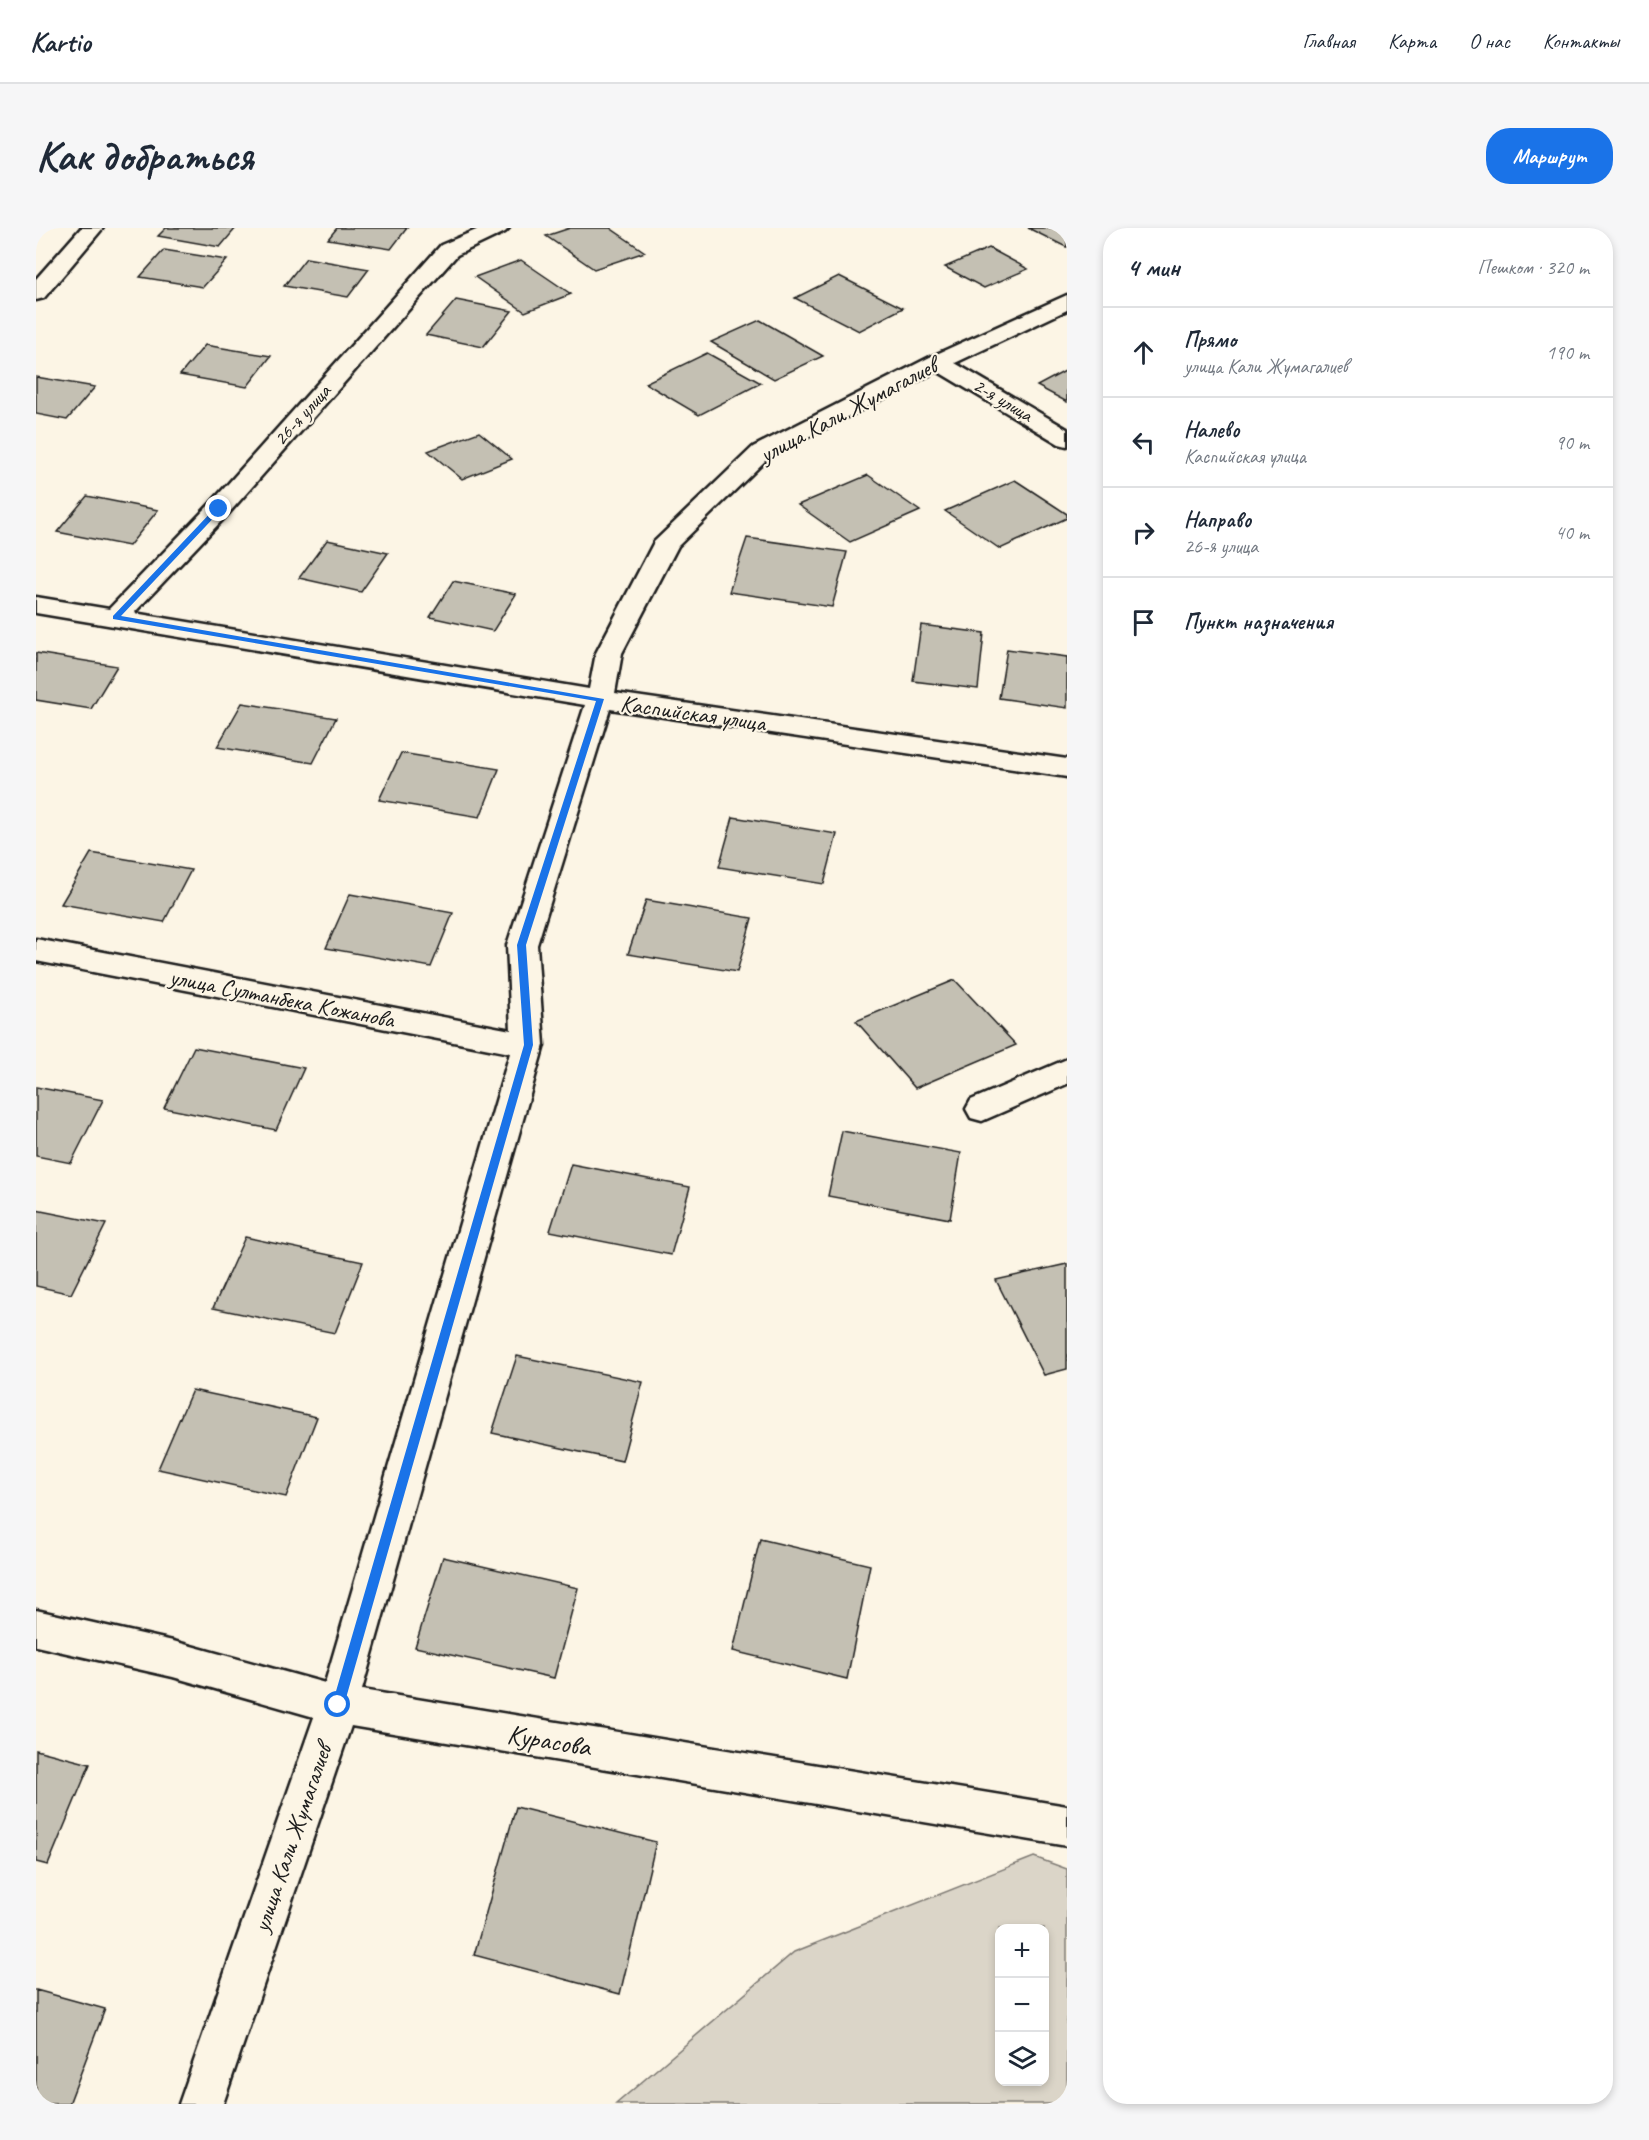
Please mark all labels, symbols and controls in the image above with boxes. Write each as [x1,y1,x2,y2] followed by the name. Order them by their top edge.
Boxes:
[30,24,91,59] text: Kartio
[1302,28,1355,54] text: Главная
[1388,28,1436,54] text: Карта
[1469,28,1510,54] text: О нас
[1543,28,1619,54] text: Контакты
[1486,128,1613,184] button: Маршрут
[36,130,253,183] text: Как добраться
[1127,251,1180,284] text: 4 мин
[1477,255,1589,280] text: Пешком · 320 m
[1184,326,1236,354] text: Прямо
[1127,336,1160,369] icon: ahead
[1546,340,1589,365] text: 190 m
[752,348,947,470] street label: улица Кали Жумагалиев
[1184,354,1348,379] text: улица Кали Жумагалиев
[969,373,1038,428] street label: 2-я улица
[268,378,337,451] street label: 26-я улица
[1184,416,1240,444] text: Налево
[1127,426,1160,459] icon: left
[1555,430,1589,455] text: 90 m
[1184,444,1306,469] text: Каспийская улица
[205,495,231,521] route end
[1184,506,1251,534] text: Направо
[1127,516,1160,549] icon: right
[1555,520,1589,545] text: 40 m
[1184,534,1258,559] text: 26-я улица
[1127,606,1160,639] icon: arrive
[1184,608,1333,636] text: Пункт назначения
[619,688,769,738] street label: Каспийская улица
[165,961,398,1035] street label: улица Султанбека Кожанова
[324,1691,350,1717] route start
[505,1716,595,1764] street label: Курасова
[245,1735,340,1938] street label: улица Кали Жумагалиев
[995,1924,1049,2086] map controls
[995,1924,1049,1978] button: +
[995,1978,1049,2032] button: −
[995,2032,1049,2086] button: layers

